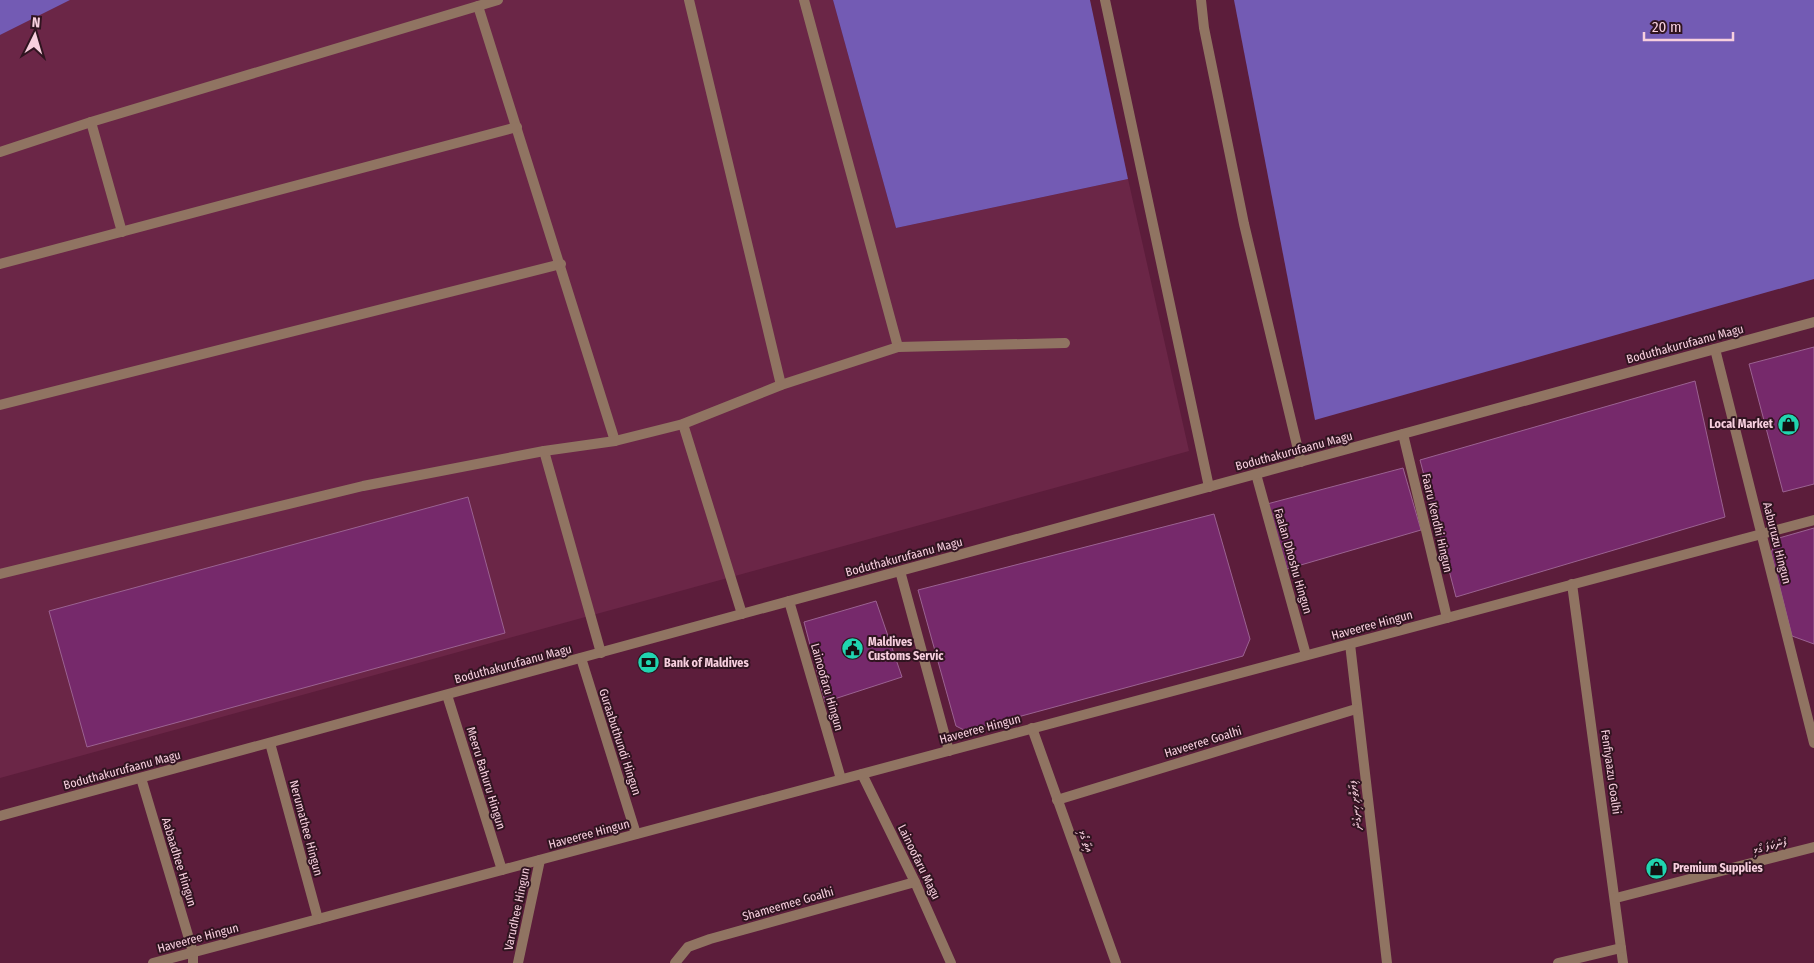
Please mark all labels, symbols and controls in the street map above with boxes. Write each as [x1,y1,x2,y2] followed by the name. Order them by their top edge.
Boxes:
[10,10,60,60] north arrow
[1644,10,1733,42] scale bar
[31,14,41,31] text: N
[1652,18,1682,36] text: 20 m
[1625,322,1745,366] street label: Boduthakurufaanu Magu
[1777,412,1801,436] shop icon: Local Market
[1709,417,1774,431] place label: Local Market
[1234,429,1354,473] street label: Boduthakurufaanu Magu
[1419,472,1455,574] street label: Faaru Kendhi Hingun
[1760,501,1794,585] street label: Aaburuzu Hingun
[1271,507,1315,615] street label: Faalan Dhoshu Hingun
[844,535,964,579] street label: Boduthakurufaanu Magu
[1330,607,1414,643] street label: Haveeree Hingun
[868,635,944,663] place label: Maldives Customs Servic
[840,637,864,661] public building icon: Maldives Customs Servic
[453,642,573,686] street label: Boduthakurufaanu Magu
[808,642,846,732] street label: Lainoofaru Hingun
[636,651,660,675] bank icon: Bank of Maldives
[664,656,749,670] place label: Bank of Maldives
[596,687,644,797] street label: Guraabuthundi Hingun
[938,711,1022,747] street label: Haveeree Hingun
[1163,724,1243,760] street label: Haveeree Goalhi
[464,725,508,831] street label: Meeru Bahuru Hingun
[1598,729,1624,815] street label: Fenfiyaazu Goalhi
[62,748,182,792] street label: Boduthakurufaanu Magu
[286,779,326,877] street label: Nerumathee Hingun
[1345,779,1366,832] street label: ފިޔާތޮށި ހިނގުން
[159,816,199,908] street label: Aabaadhee Hingun
[547,816,631,852] street label: Haveeree Hingun
[895,822,943,902] street label: Lainoofaru Magu
[1074,827,1097,855] street label: އިތާ ގޯޅި
[1751,835,1790,858] street label: ފުންކަފަ ގޯޅި
[1645,856,1669,880] shop icon: Premium Supplies
[1673,861,1764,875] place label: Premium Supplies
[501,866,533,952] street label: Varudhee Hingun
[741,884,835,924] street label: Shameemee Goalhi
[156,920,240,956] street label: Haveeree Hingun

